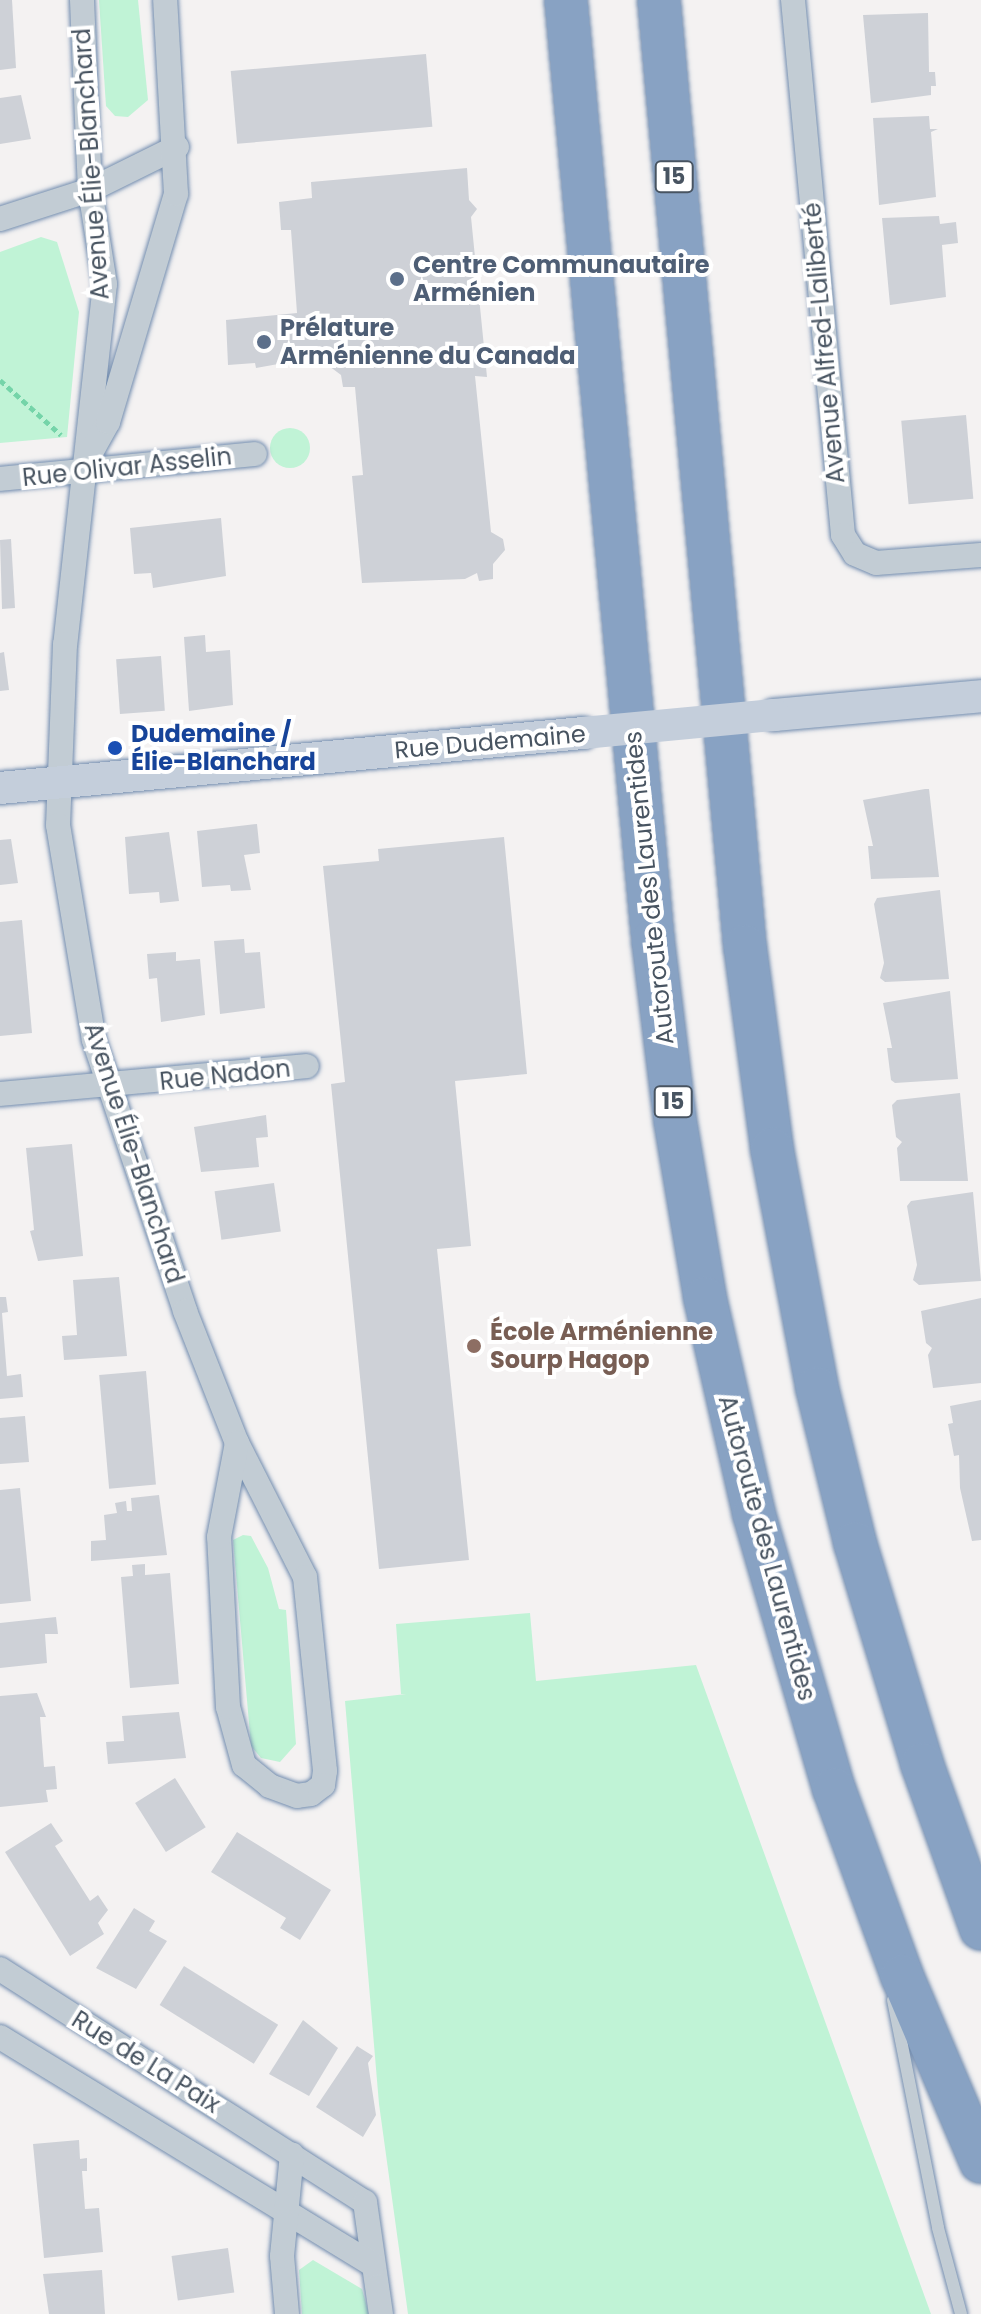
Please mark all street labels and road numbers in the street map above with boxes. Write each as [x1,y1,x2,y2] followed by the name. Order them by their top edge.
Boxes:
[67,27,115,301] street label: Avenue Élie-Blanchard
[654,159,694,195] road number: 15
[797,201,851,485] street label: Avenue Alfred-Laliberté
[21,442,233,492] street label: Rue Olivar Asselin
[393,719,587,765] street label: Rue Dudemaine
[618,730,680,1046] street label: Autoroute des Laurentides
[78,1019,190,1287] street label: Avenue Élie-Blanchard
[158,1054,292,1096] street label: Rue Nadon
[653,1084,693,1120] road number: 15
[712,1392,822,1704] street label: Autoroute des Laurentides
[67,2005,225,2119] street label: Rue de La Paix

